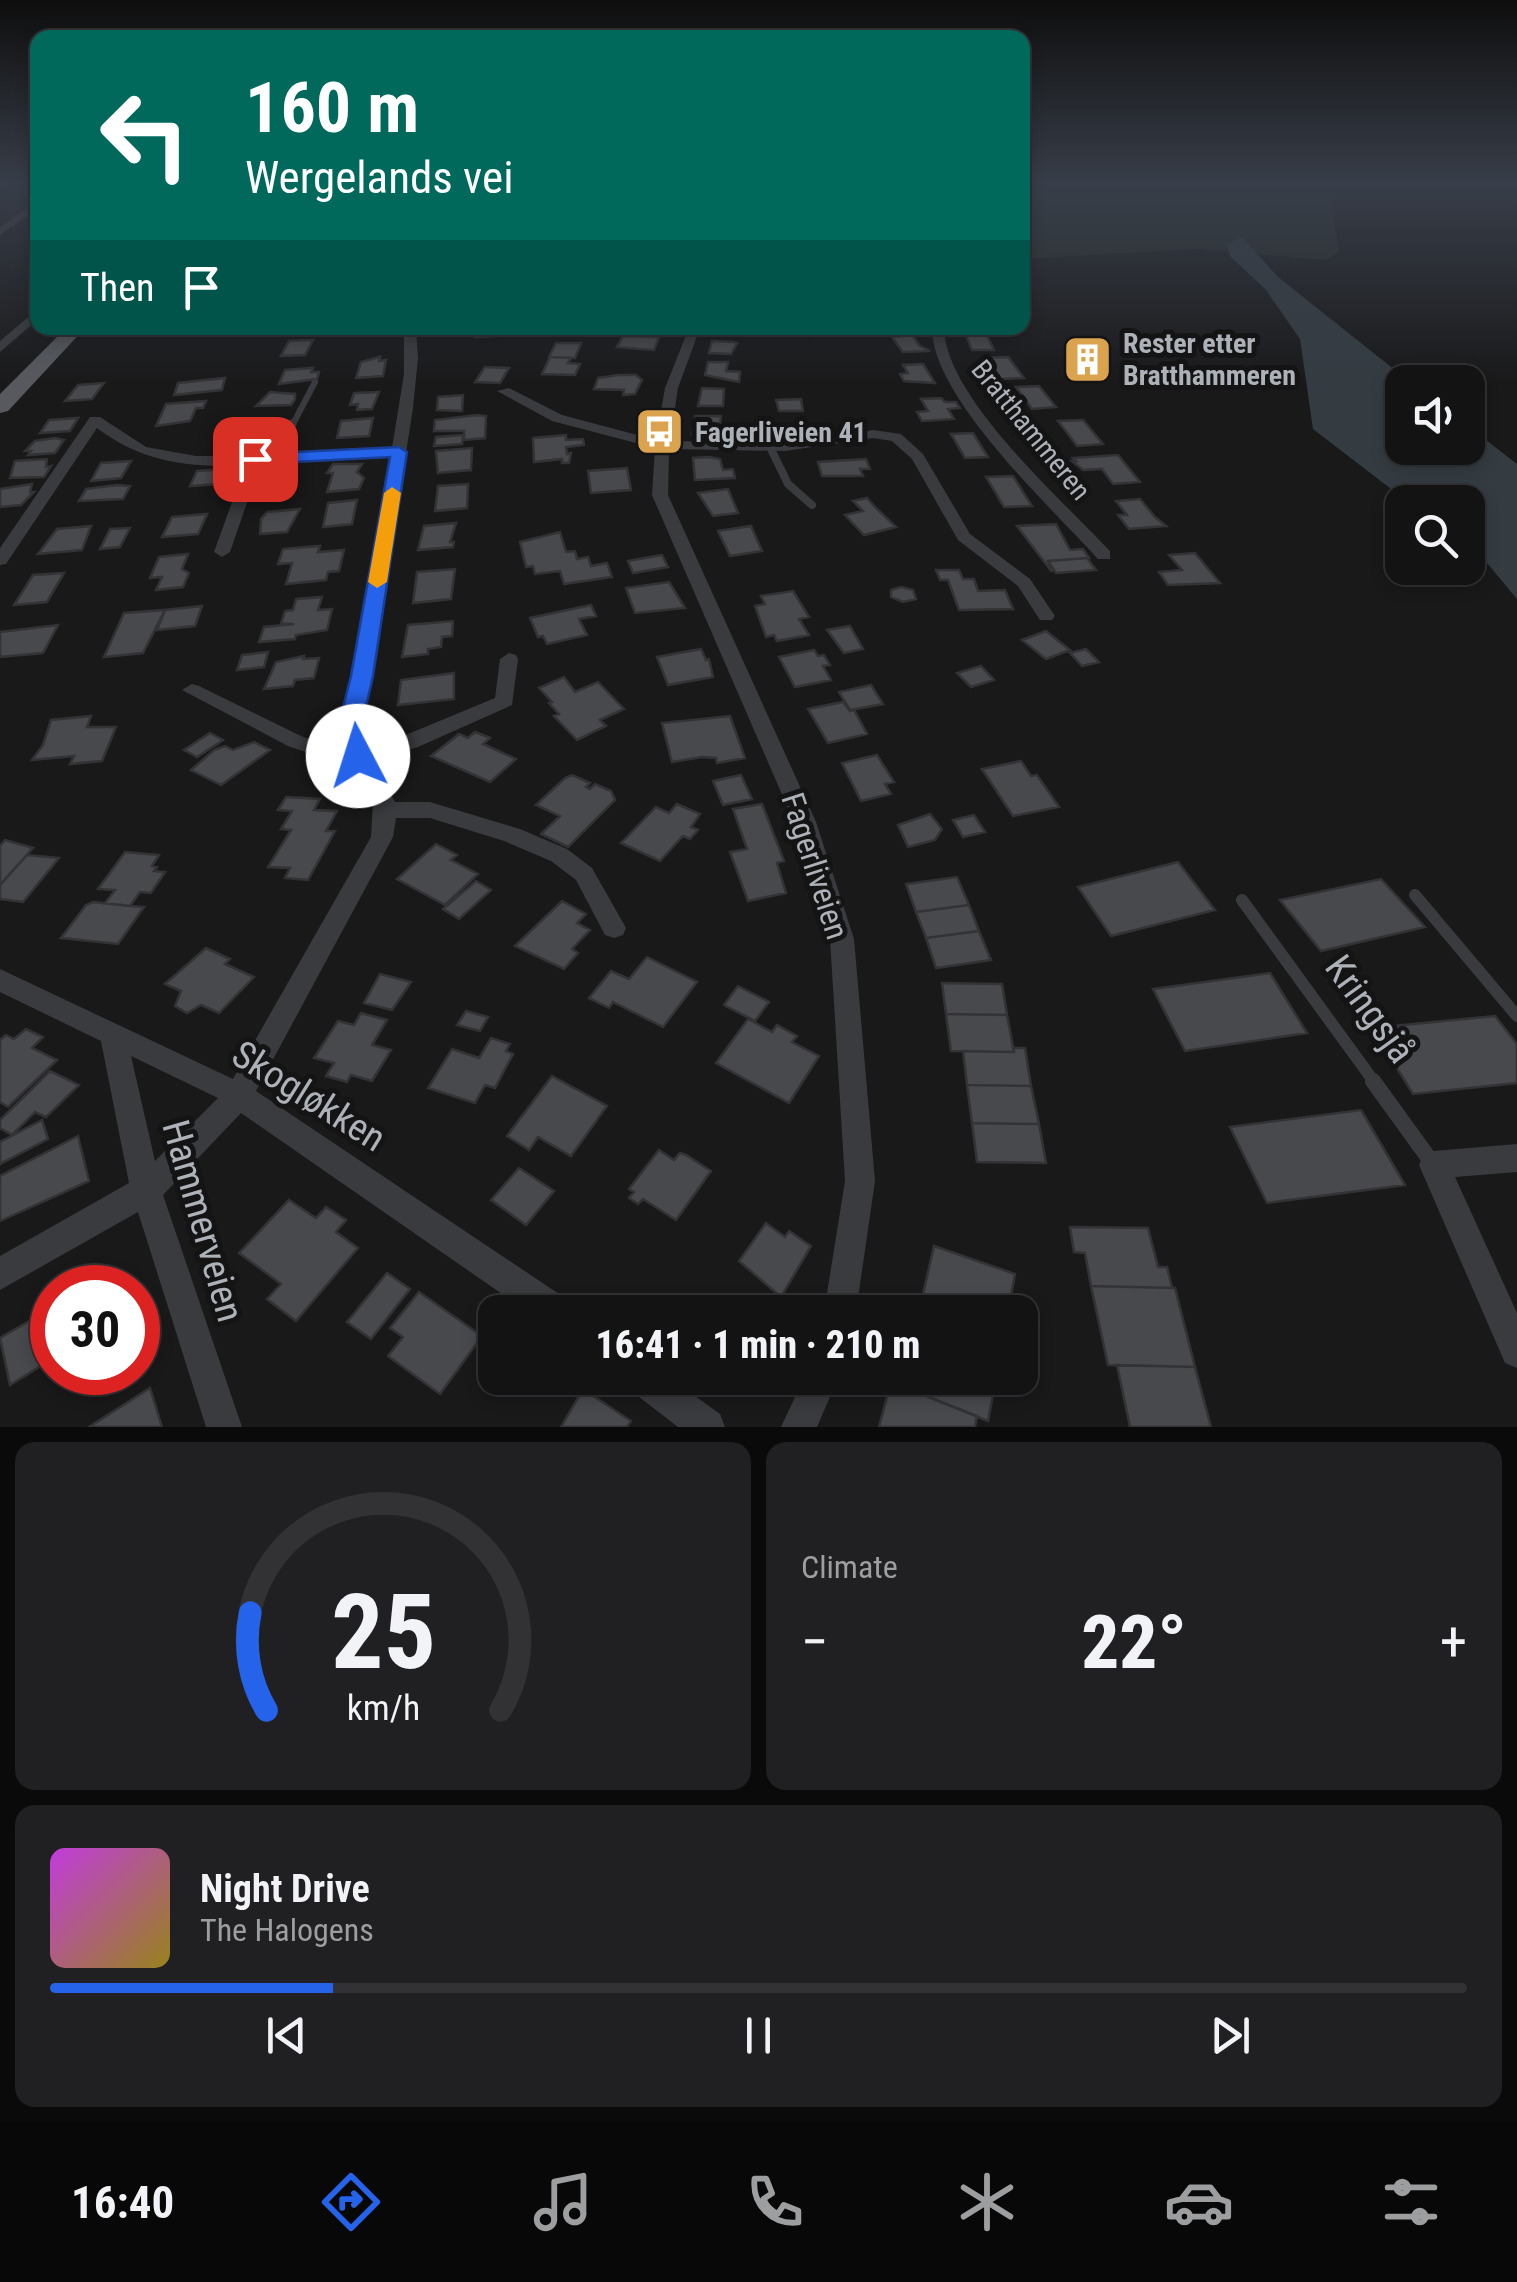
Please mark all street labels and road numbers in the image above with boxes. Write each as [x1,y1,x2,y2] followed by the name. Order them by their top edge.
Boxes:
[965,353,1097,507] street label: Bratthammeren
[773,788,857,944] street label: Fagerliveien
[1316,947,1424,1071] street label: Kringsjå
[224,1032,394,1160] street label: Skogløkken
[153,1115,253,1327] street label: Hammerveien

